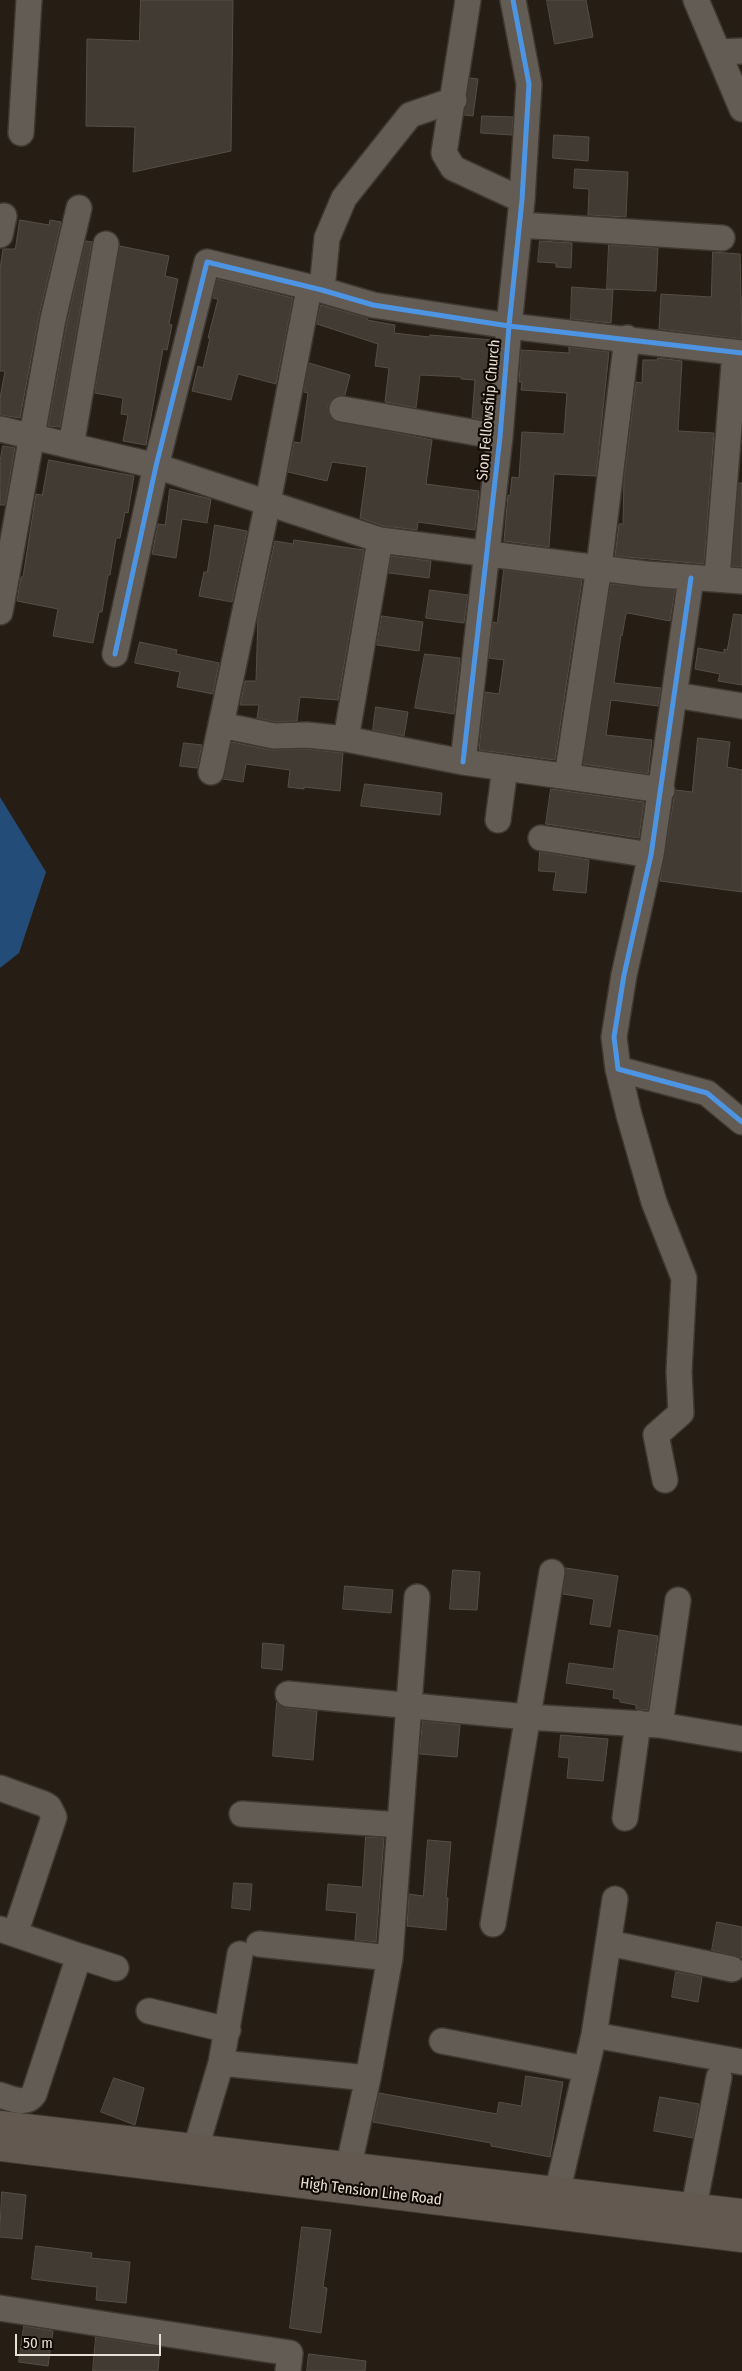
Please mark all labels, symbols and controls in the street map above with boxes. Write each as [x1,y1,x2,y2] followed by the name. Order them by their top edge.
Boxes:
[474,339,504,481] street label: Sion Fellowship Church
[299,2174,443,2210] street label: High Tension Line Road
[18,2324,164,2356] scale bar
[23,2334,53,2352] text: 50 m

